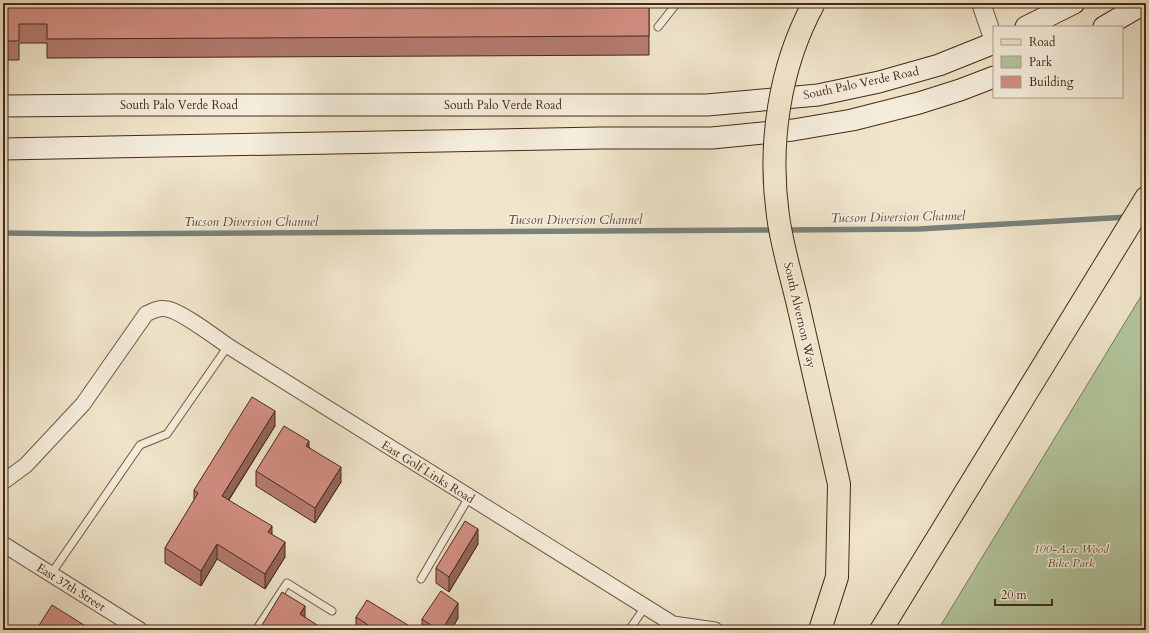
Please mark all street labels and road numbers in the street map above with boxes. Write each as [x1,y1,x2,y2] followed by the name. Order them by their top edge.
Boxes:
[802,63,921,103] street label: South Palo Verde Road
[120,97,239,113] street label: South Palo Verde Road
[444,97,563,113] street label: South Palo Verde Road
[780,260,820,370] street label: South Alvernon Way
[378,437,478,507] street label: East Golf Links Road
[34,559,109,615] street label: East 37th Street

